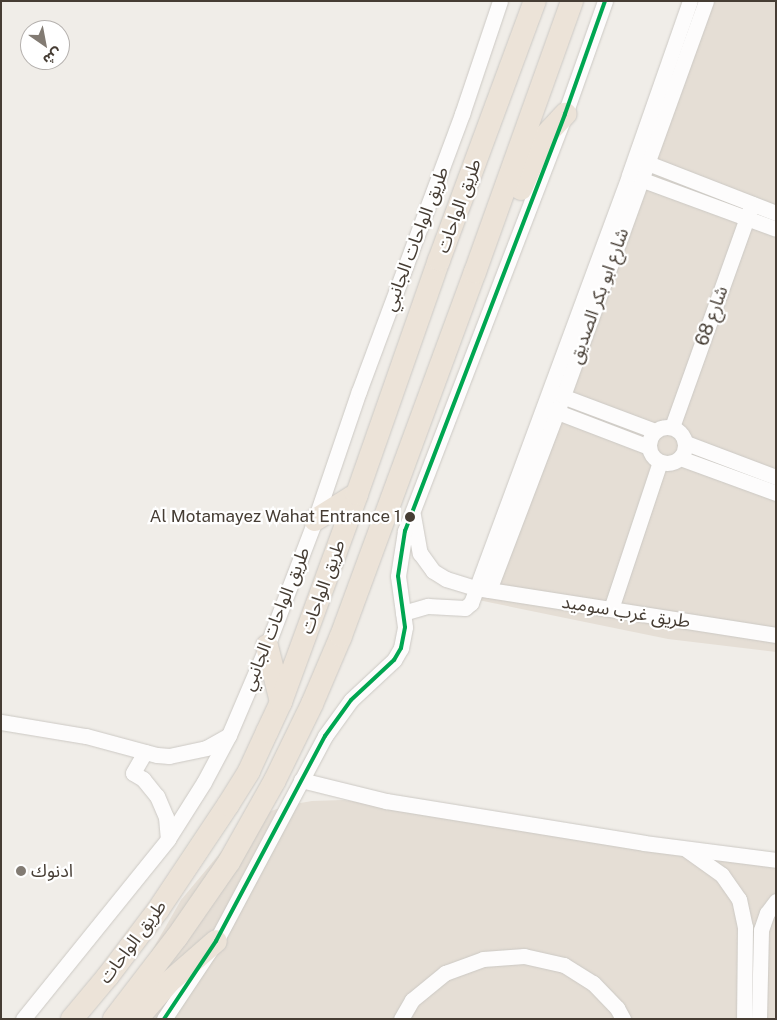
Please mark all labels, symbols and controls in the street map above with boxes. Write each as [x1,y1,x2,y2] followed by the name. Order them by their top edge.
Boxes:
[20,20,70,70] north arrow
[40,45,65,69] text: ش
[432,156,486,256] street label: طريق الواحات
[379,164,453,314] street label: طريق الواحات الجانبي
[564,225,634,367] street label: شارع ابو بكر الصديق
[691,283,733,349] street label: شارع 68
[149,507,401,527] place label: Al Motamayez Wahat Entrance 1
[405,512,415,522] marker: Al Motamayez Wahat Entrance 1
[296,537,350,637] street label: طريق الواحات
[237,544,315,694] street label: طريق الواحات الجانبي
[560,591,692,633] street label: طريق غرب سوميد
[31,860,73,882] place label: ادنوك
[15,865,27,877] marker: ادنوك
[95,896,171,988] street label: طريق الواحات

